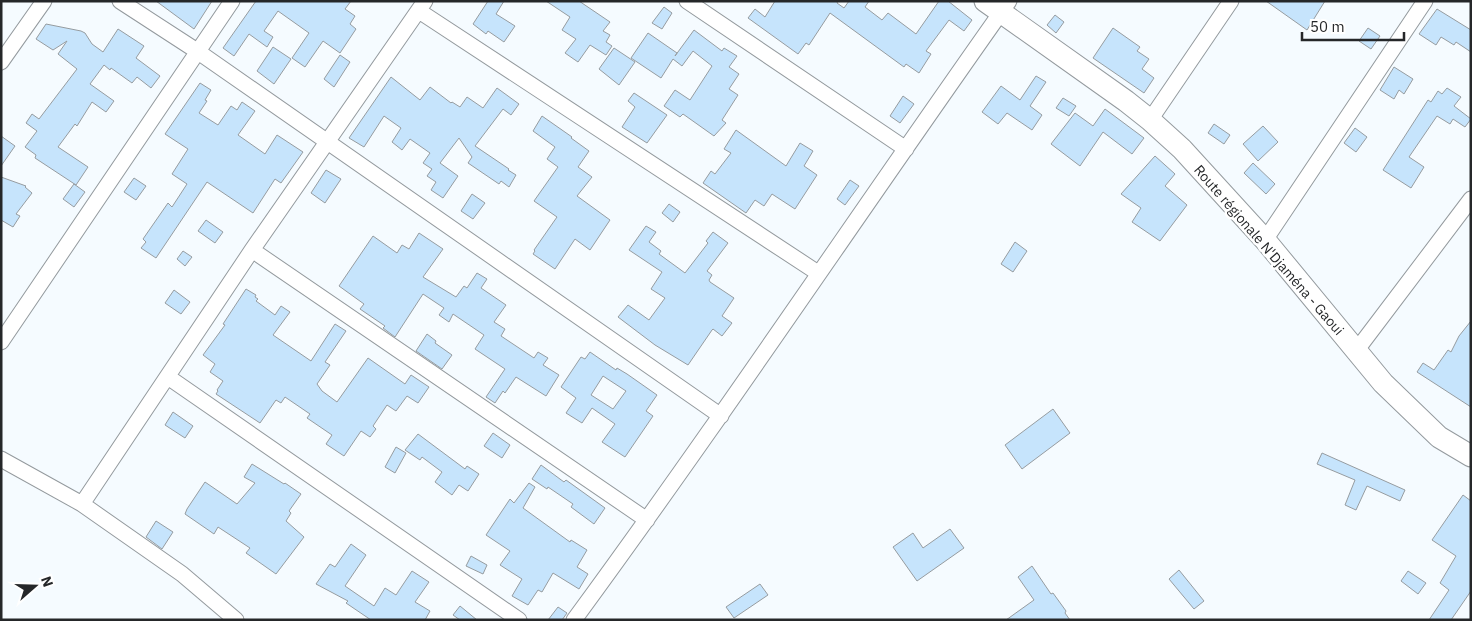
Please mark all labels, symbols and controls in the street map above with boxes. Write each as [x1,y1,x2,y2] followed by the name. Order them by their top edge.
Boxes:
[1302,10,1404,42] scale bar
[1310,17,1345,36] text: 50 m
[1190,161,1348,339] street label: Route régionale N'Djaména - Gaoui
[10,561,60,611] north arrow
[37,574,57,589] text: N

